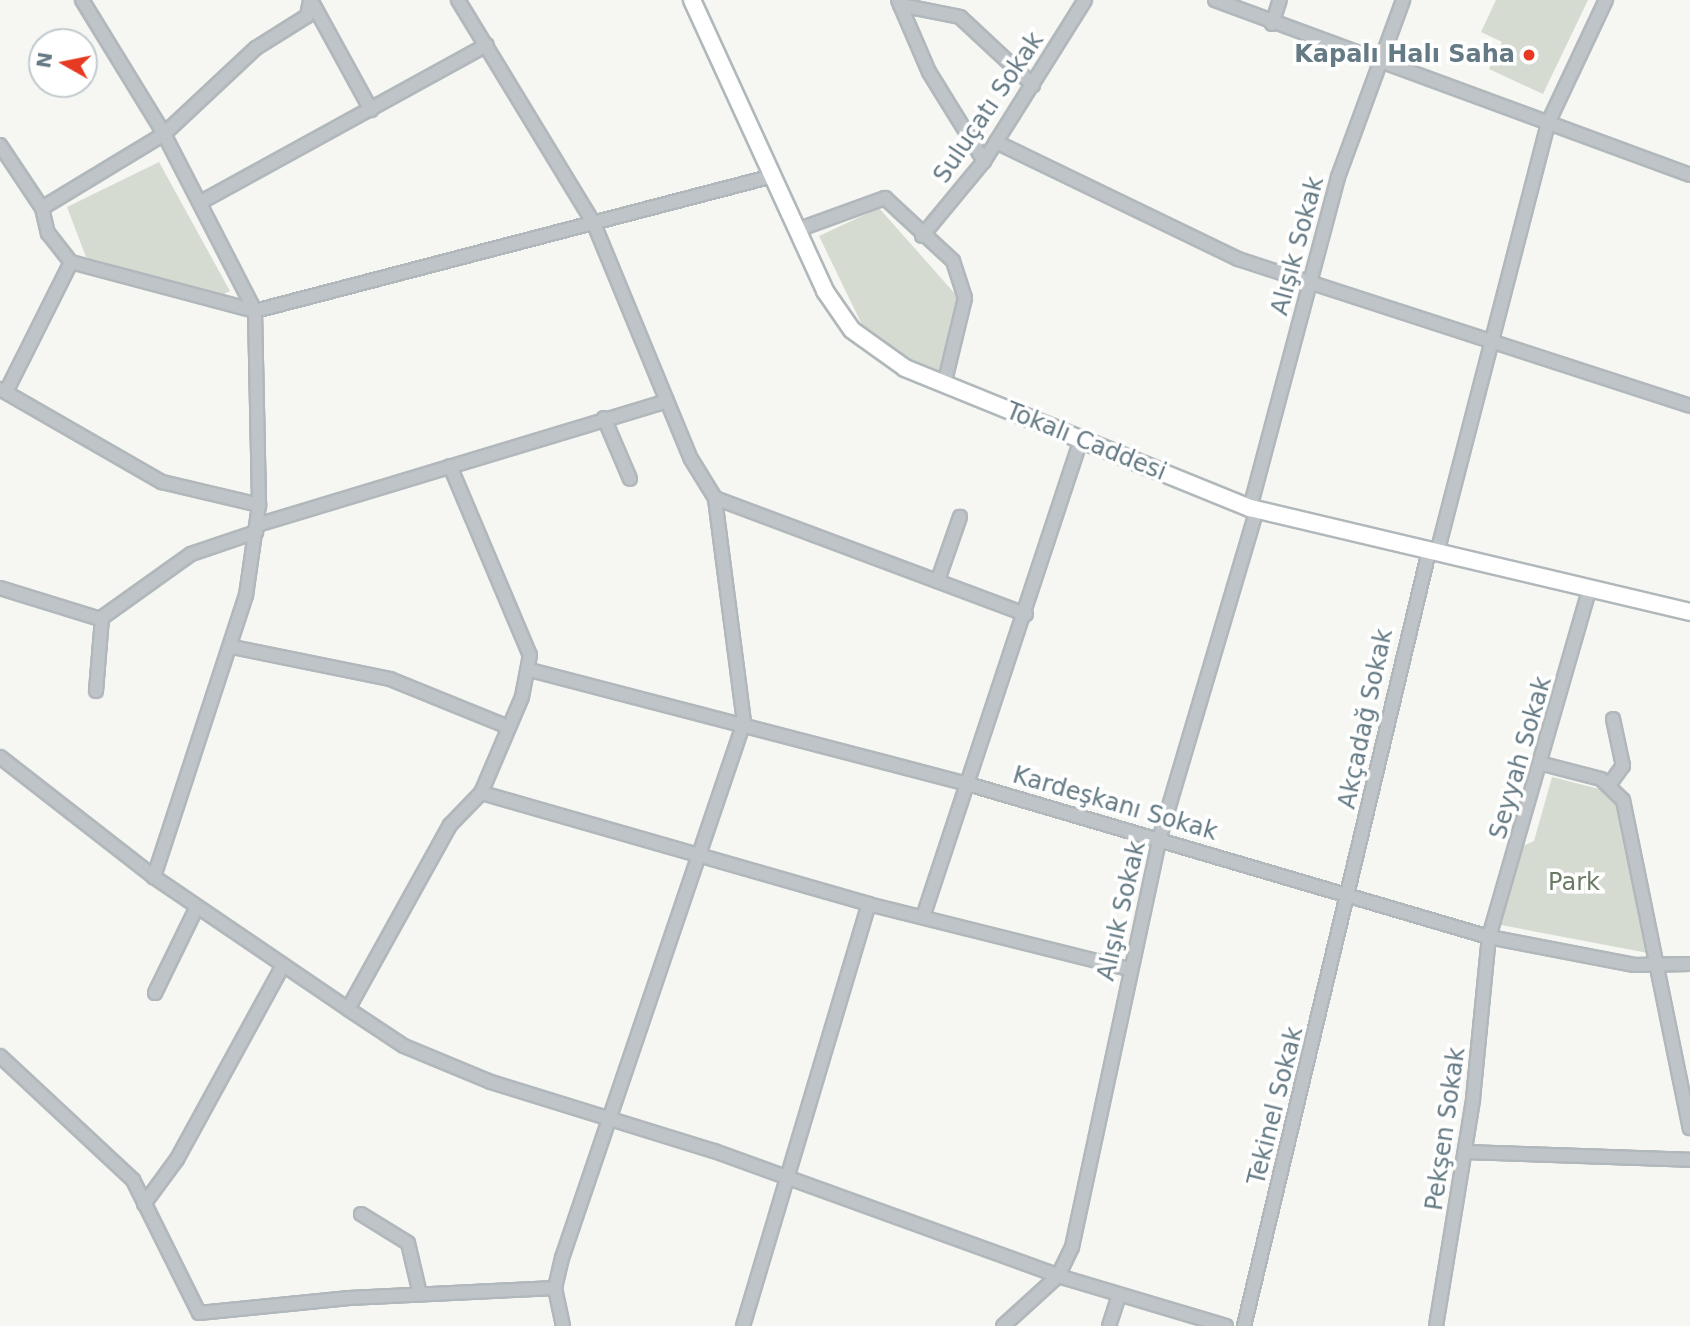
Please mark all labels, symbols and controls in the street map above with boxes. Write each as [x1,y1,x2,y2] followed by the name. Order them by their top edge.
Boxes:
[928,27,1050,189] street label: Suluçatı Sokak
[28,28,98,98] north arrow
[1294,41,1515,69] place label: Kapalı Halı Saha
[1521,47,1537,63] marker: Kapalı Halı Saha
[32,50,56,70] text: N
[1266,173,1330,319] street label: Alışık Sokak
[1002,397,1170,487] street label: Tokalı Caddesi
[1333,626,1399,812] street label: Akçadağ Sokak
[1484,673,1558,843] street label: Seyyah Sokak
[1009,761,1221,847] street label: Kardeşkanı Sokak
[1092,838,1152,984] street label: Alışık Sokak
[1548,869,1600,897] park label: Park
[1242,1024,1310,1188] street label: Tekinel Sokak
[1420,1046,1472,1212] street label: Pekşen Sokak

